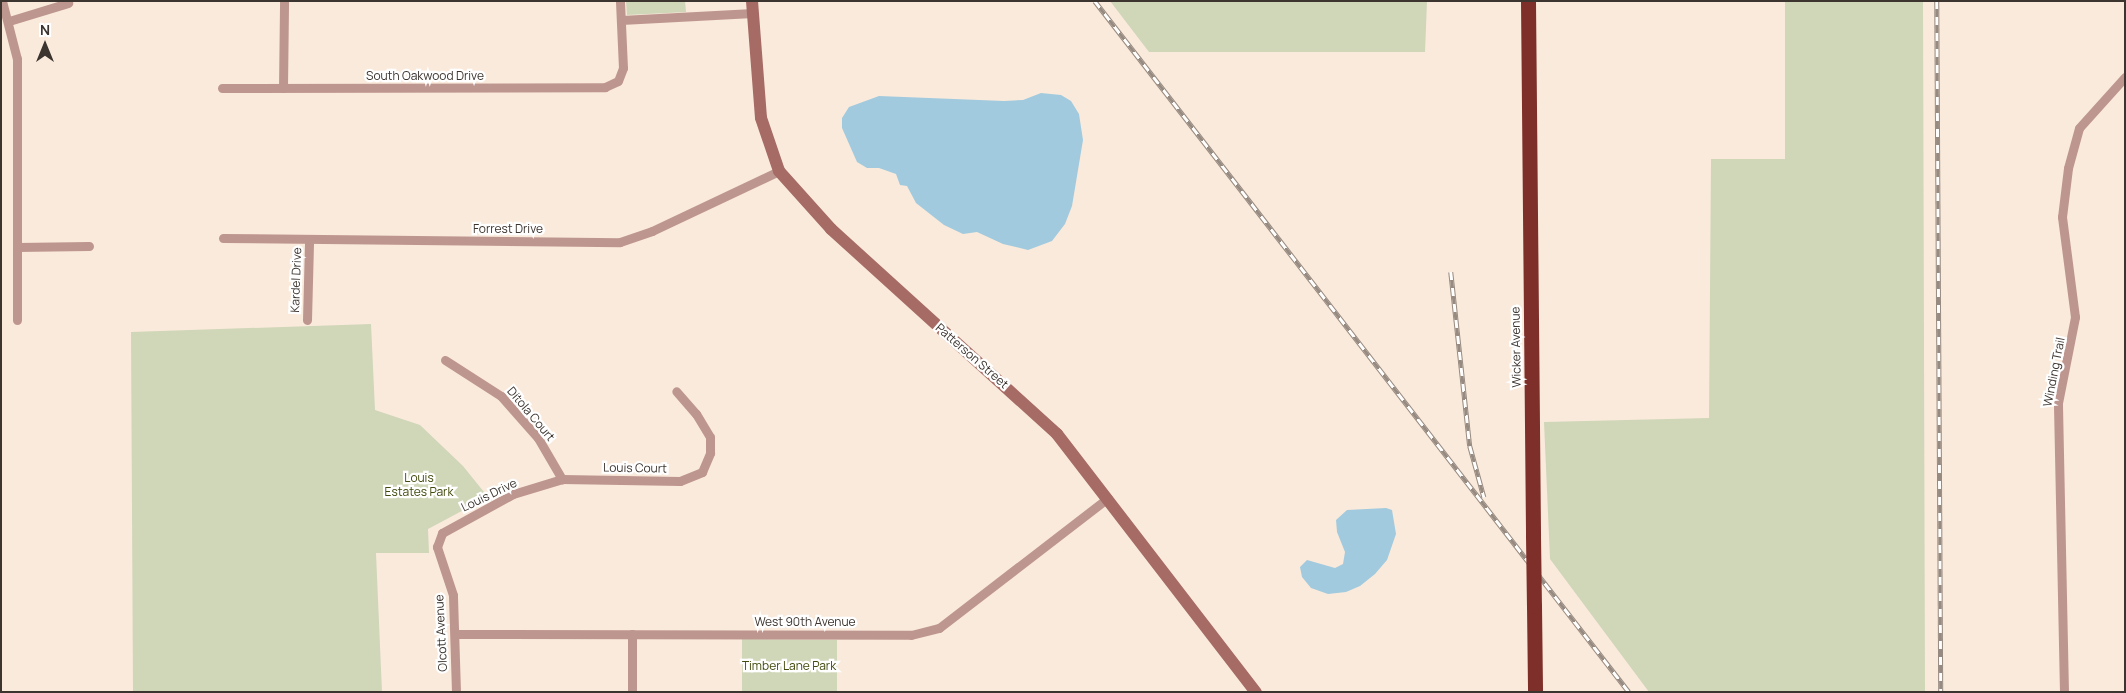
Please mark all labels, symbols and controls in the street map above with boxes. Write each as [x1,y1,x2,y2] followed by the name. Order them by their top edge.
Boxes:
[20,20,70,70] north arrow
[40,20,50,39] text: N
[366,69,484,83] street label: South Oakwood Drive
[473,222,543,236] street label: Forrest Drive
[288,247,304,313] street label: Kardel Drive
[1508,306,1524,388] street label: Wicker Avenue
[933,320,1011,392] street label: Patterson Street
[2040,336,2068,408] street label: Winding Trail
[504,384,558,444] street label: Ditola Court
[603,460,667,476] street label: Louis Court
[385,471,453,499] park label: Louis Estates Park
[459,475,519,515] street label: Louis Drive
[432,594,450,672] street label: Olcott Avenue
[754,615,856,629] street label: West 90th Avenue
[742,659,836,673] park label: Timber Lane Park

